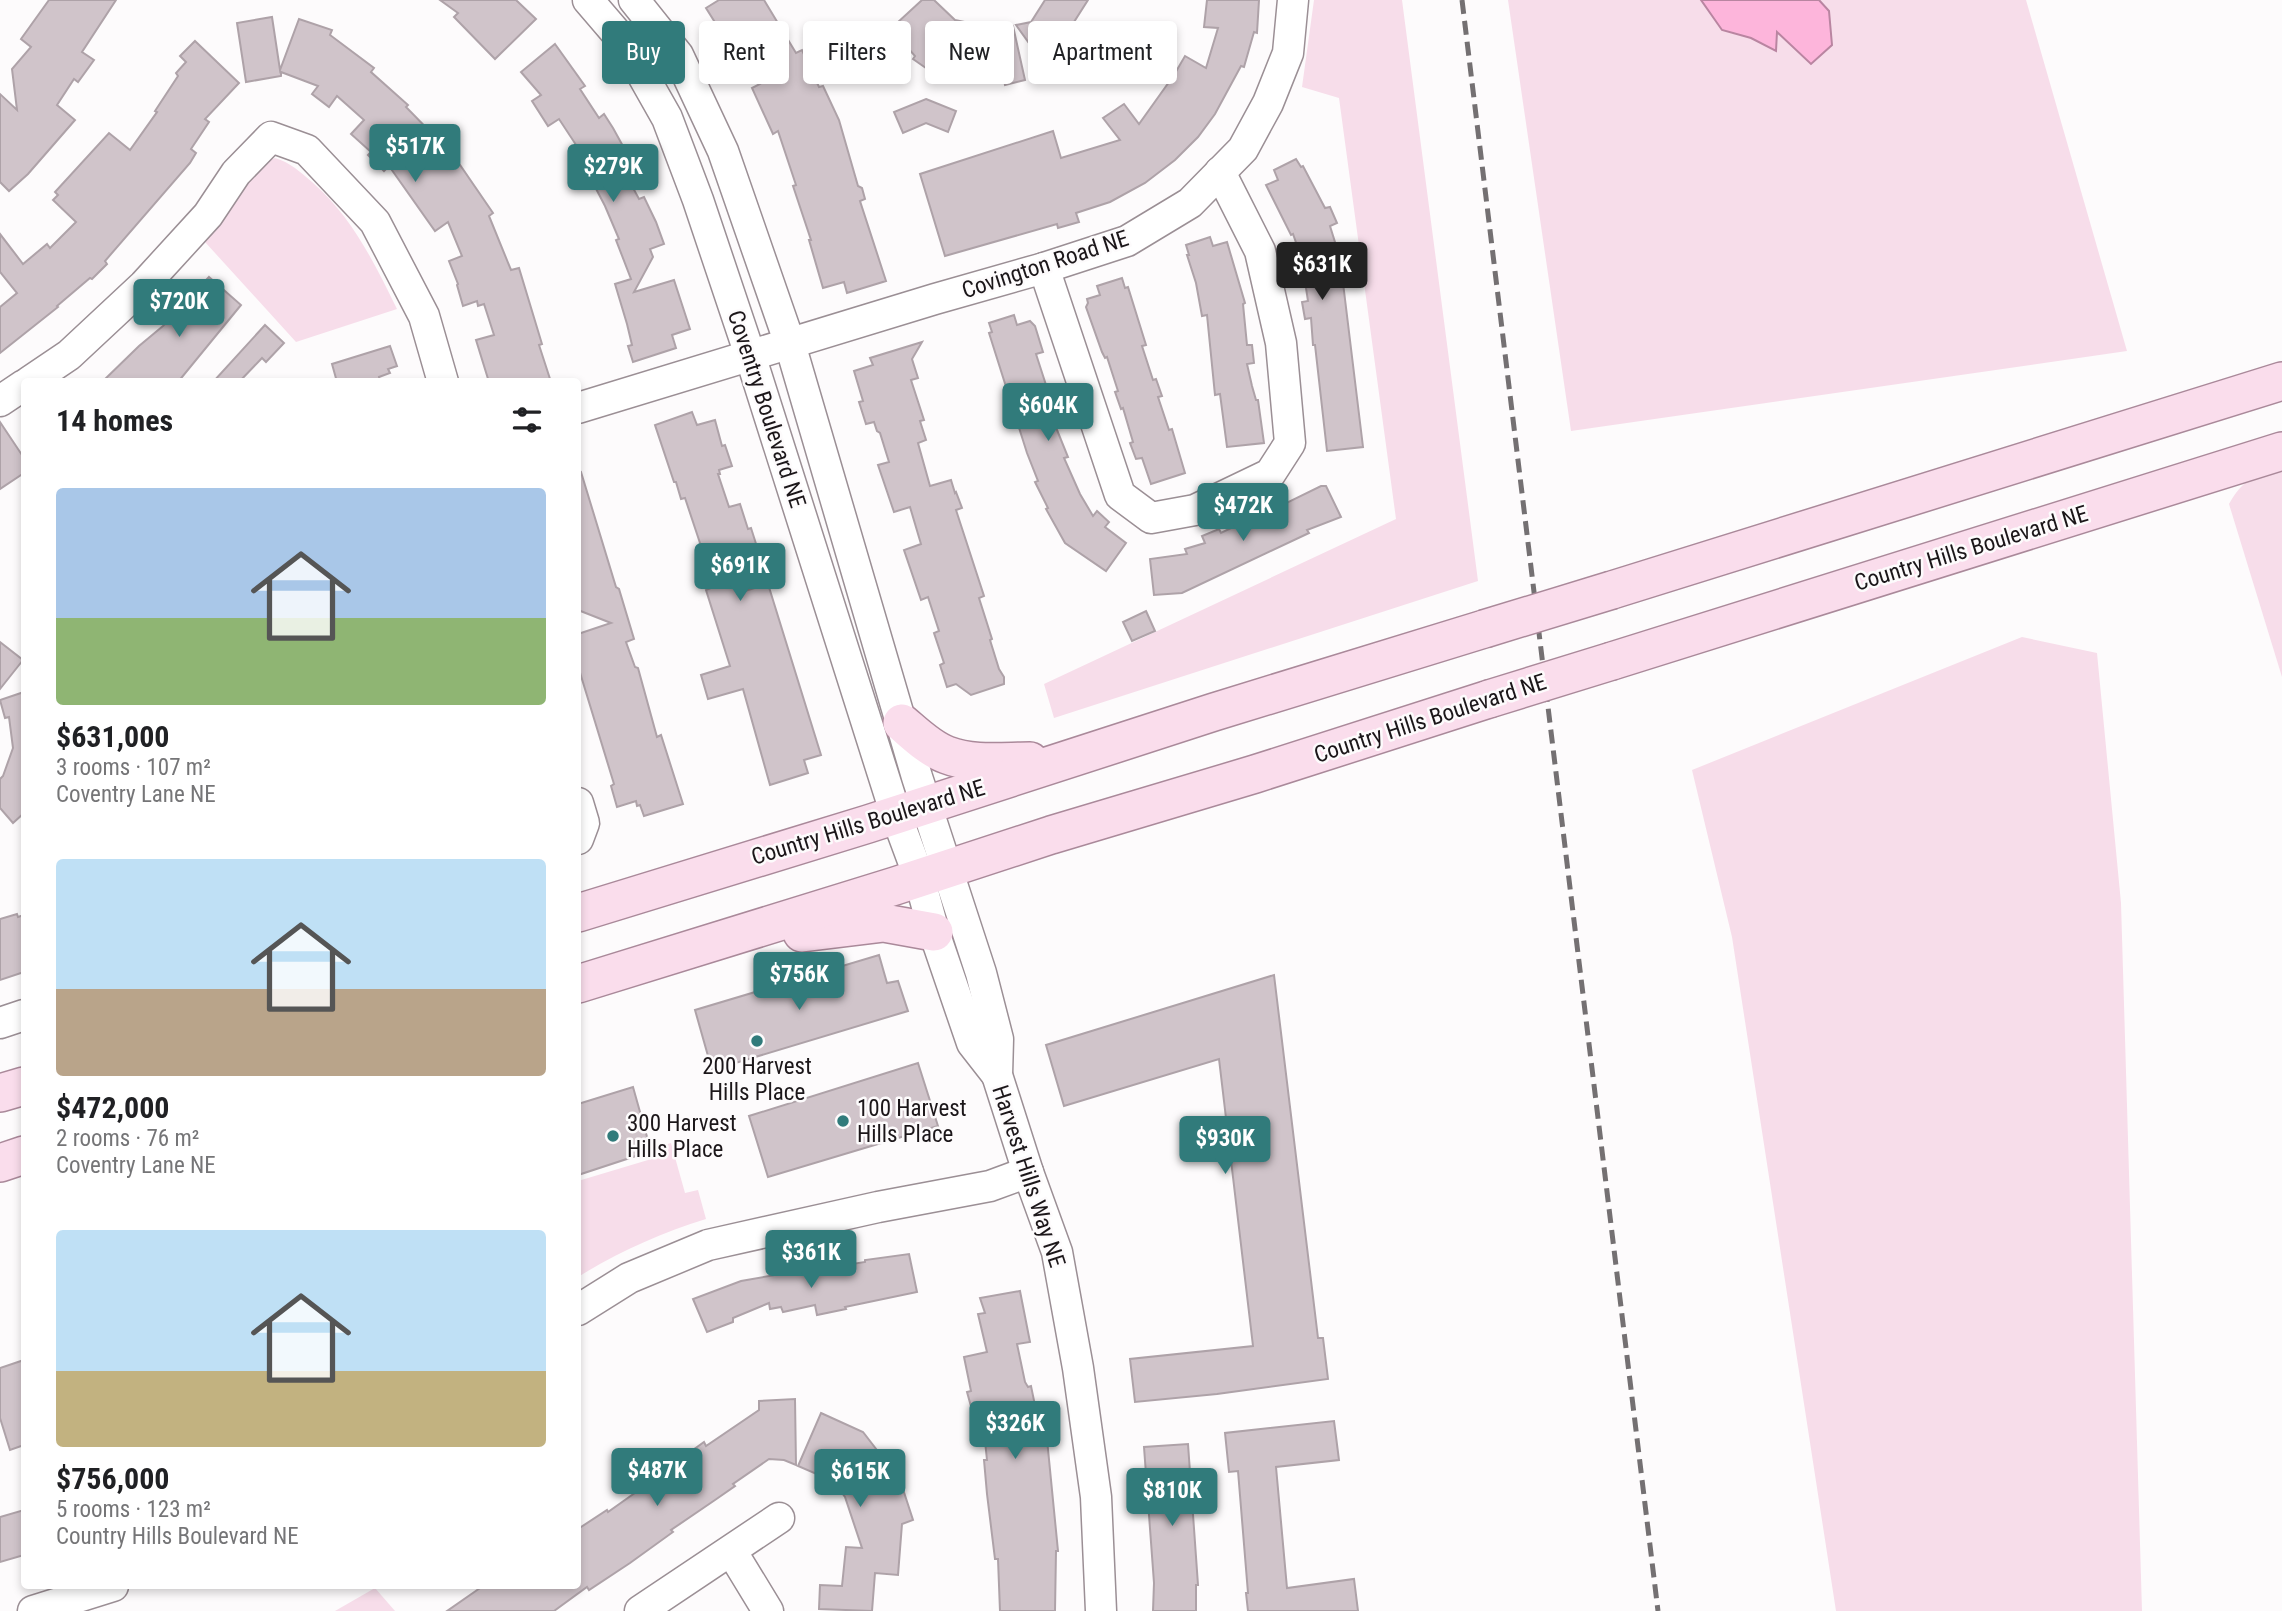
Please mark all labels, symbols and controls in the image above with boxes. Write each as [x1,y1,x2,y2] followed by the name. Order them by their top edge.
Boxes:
[602,21,685,84] chip: Buy
[699,21,789,84] chip: Rent
[803,21,911,84] chip: Filters
[925,21,1014,84] chip: New
[1028,21,1177,84] chip: Apartment
[366,124,464,184] pin: $517K
[385,133,445,160] text: $517K
[564,144,662,204] pin: $279K
[583,153,643,180] text: $279K
[958,225,1132,304] street label: Covington Road NE
[1273,243,1371,302] pin: $631K
[1292,251,1352,278] text: $631K
[130,280,228,339] pin: $720K
[149,288,209,315] text: $720K
[722,307,811,511] street label: Coventry Boulevard NE
[999,384,1097,443] pin: $604K
[1018,392,1078,419] text: $604K
[508,401,546,439] icon: filters
[56,403,173,438] text: 14 homes
[1194,484,1292,543] pin: $472K
[1213,492,1273,519] text: $472K
[1851,500,2091,597] street label: Country Hills Boulevard NE
[238,533,364,659] icon: home
[691,544,789,603] pin: $691K
[710,552,770,579] text: $691K
[1311,668,1550,769] street label: Country Hills Boulevard NE
[56,719,169,754] text: $631,000
[56,754,211,781] text: 3 rooms · 107 m²
[748,774,988,871] street label: Country Hills Boulevard NE
[56,781,216,808] text: Coventry Lane NE
[238,904,364,1030] icon: home
[750,953,848,1012] pin: $756K
[769,961,829,988] text: $756K
[749,1033,765,1049] marker: 200 Harvest Hills Place
[702,1053,812,1106] place label: 200 Harvest Hills Place
[986,1082,1071,1271] street label: Harvest Hills Way NE
[56,1090,169,1125] text: $472,000
[857,1095,967,1148] place label: 100 Harvest Hills Place
[627,1110,737,1163] place label: 300 Harvest Hills Place
[835,1113,851,1129] marker: 100 Harvest Hills Place
[1176,1116,1274,1176] pin: $930K
[56,1125,199,1152] text: 2 rooms · 76 m²
[1195,1125,1255,1152] text: $930K
[605,1128,621,1144] marker: 300 Harvest Hills Place
[56,1152,216,1179] text: Coventry Lane NE
[762,1230,860,1290] pin: $361K
[781,1239,841,1266] text: $361K
[238,1275,364,1401] icon: home
[966,1402,1064,1461] pin: $326K
[985,1410,1045,1437] text: $326K
[608,1448,706,1508] pin: $487K
[811,1450,909,1509] pin: $615K
[627,1457,687,1484] text: $487K
[830,1458,890,1485] text: $615K
[56,1461,169,1496] text: $756,000
[1123,1468,1221,1528] pin: $810K
[1142,1477,1202,1504] text: $810K
[56,1496,211,1523] text: 5 rooms · 123 m²
[56,1523,299,1550] text: Country Hills Boulevard NE

